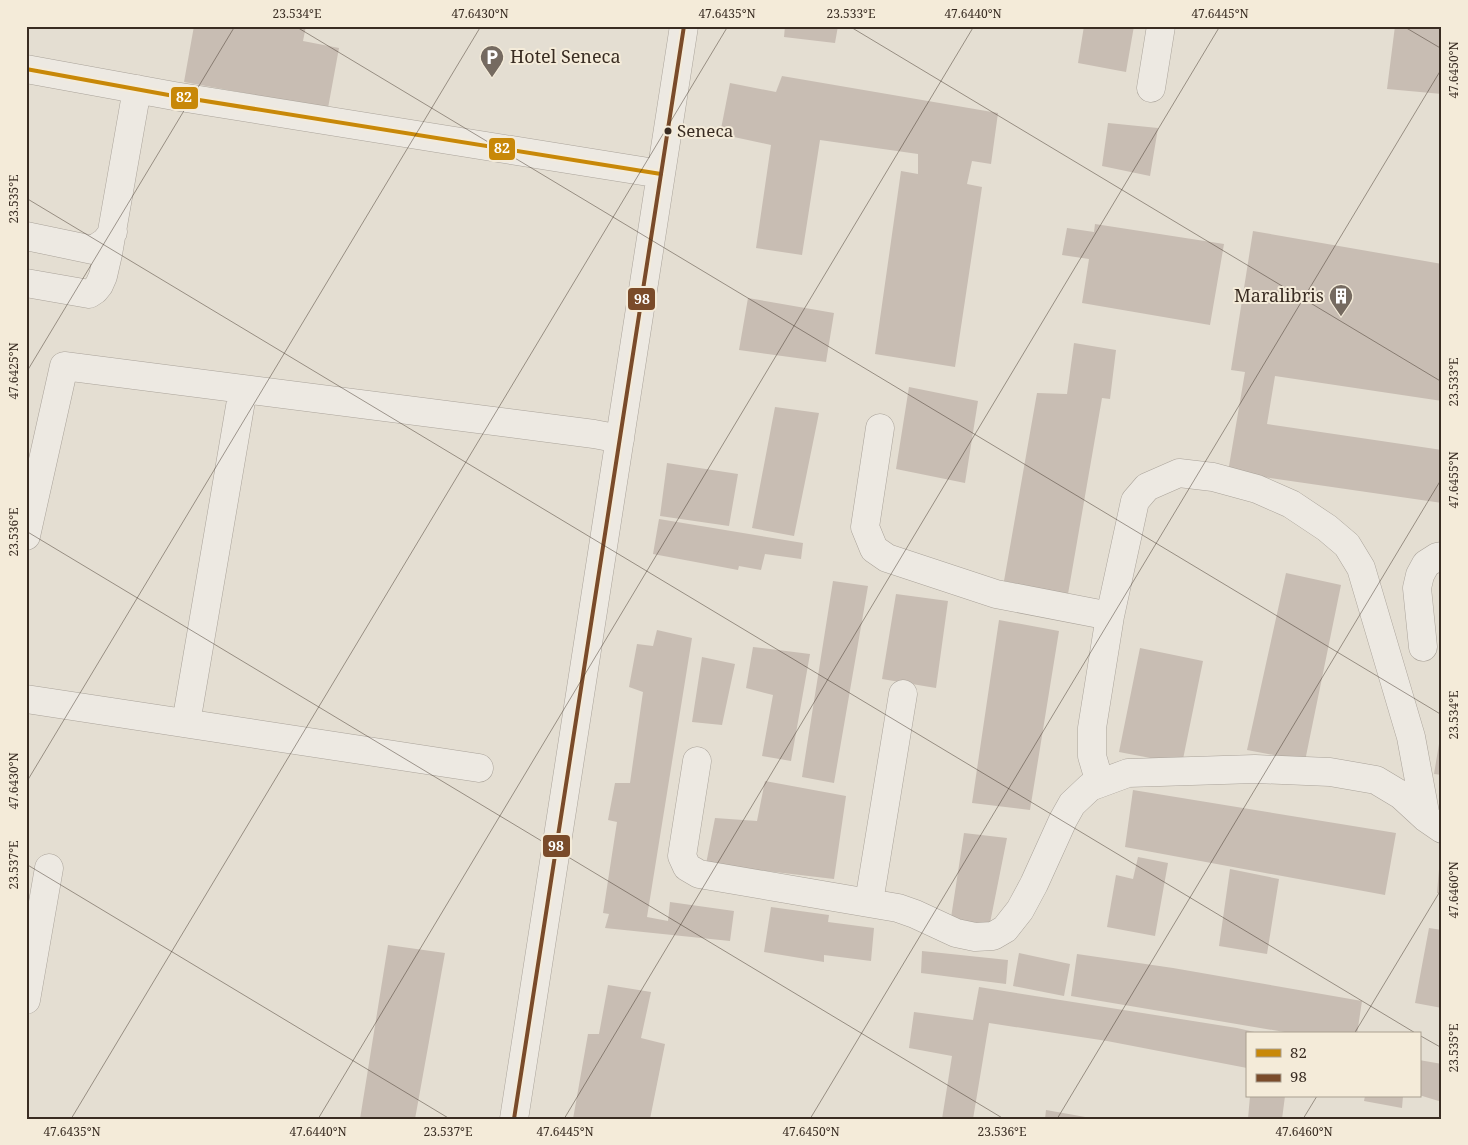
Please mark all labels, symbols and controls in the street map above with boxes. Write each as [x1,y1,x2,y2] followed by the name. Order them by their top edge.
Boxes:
[273,5,321,22] text: 23.534°E
[451,5,509,22] text: 47.6430°N
[698,5,756,22] text: 47.6435°N
[827,5,875,22] text: 23.533°E
[944,5,1002,22] text: 47.6440°N
[1191,5,1249,22] text: 47.6445°N
[1445,41,1462,99] text: 47.6450°N
[479,44,505,78] parking icon: Hotel Seneca
[510,44,621,68] place label: Hotel Seneca
[170,86,199,110] line badge: 82
[176,87,192,106] text: 82
[677,119,733,142] place label: Seneca
[663,126,673,136] marker: Seneca
[488,137,516,161] line badge: 82
[494,138,510,157] text: 82
[5,175,22,223] text: 23.535°E
[1234,283,1324,307] place label: Maralibris
[1328,283,1354,317] building icon: Maralibris
[627,287,656,311] line badge: 98
[634,289,650,308] text: 98
[5,342,22,400] text: 47.6425°N
[1445,358,1462,406] text: 23.533°E
[1445,451,1462,509] text: 47.6455°N
[5,508,22,556] text: 23.536°E
[1445,691,1462,739] text: 23.534°E
[5,752,22,810] text: 47.6430°N
[542,834,571,858] line badge: 98
[548,836,564,855] text: 98
[5,841,22,889] text: 23.537°E
[1445,861,1462,919] text: 47.6460°N
[1445,1024,1462,1072] text: 23.535°E
[1246,1032,1420,1098] legend
[1290,1042,1307,1062] text: 82
[1290,1066,1307,1086] text: 98
[43,1123,101,1140] text: 47.6435°N
[289,1123,347,1140] text: 47.6440°N
[424,1123,472,1140] text: 23.537°E
[536,1123,594,1140] text: 47.6445°N
[782,1123,840,1140] text: 47.6450°N
[978,1123,1026,1140] text: 23.536°E
[1275,1123,1333,1140] text: 47.6460°N

